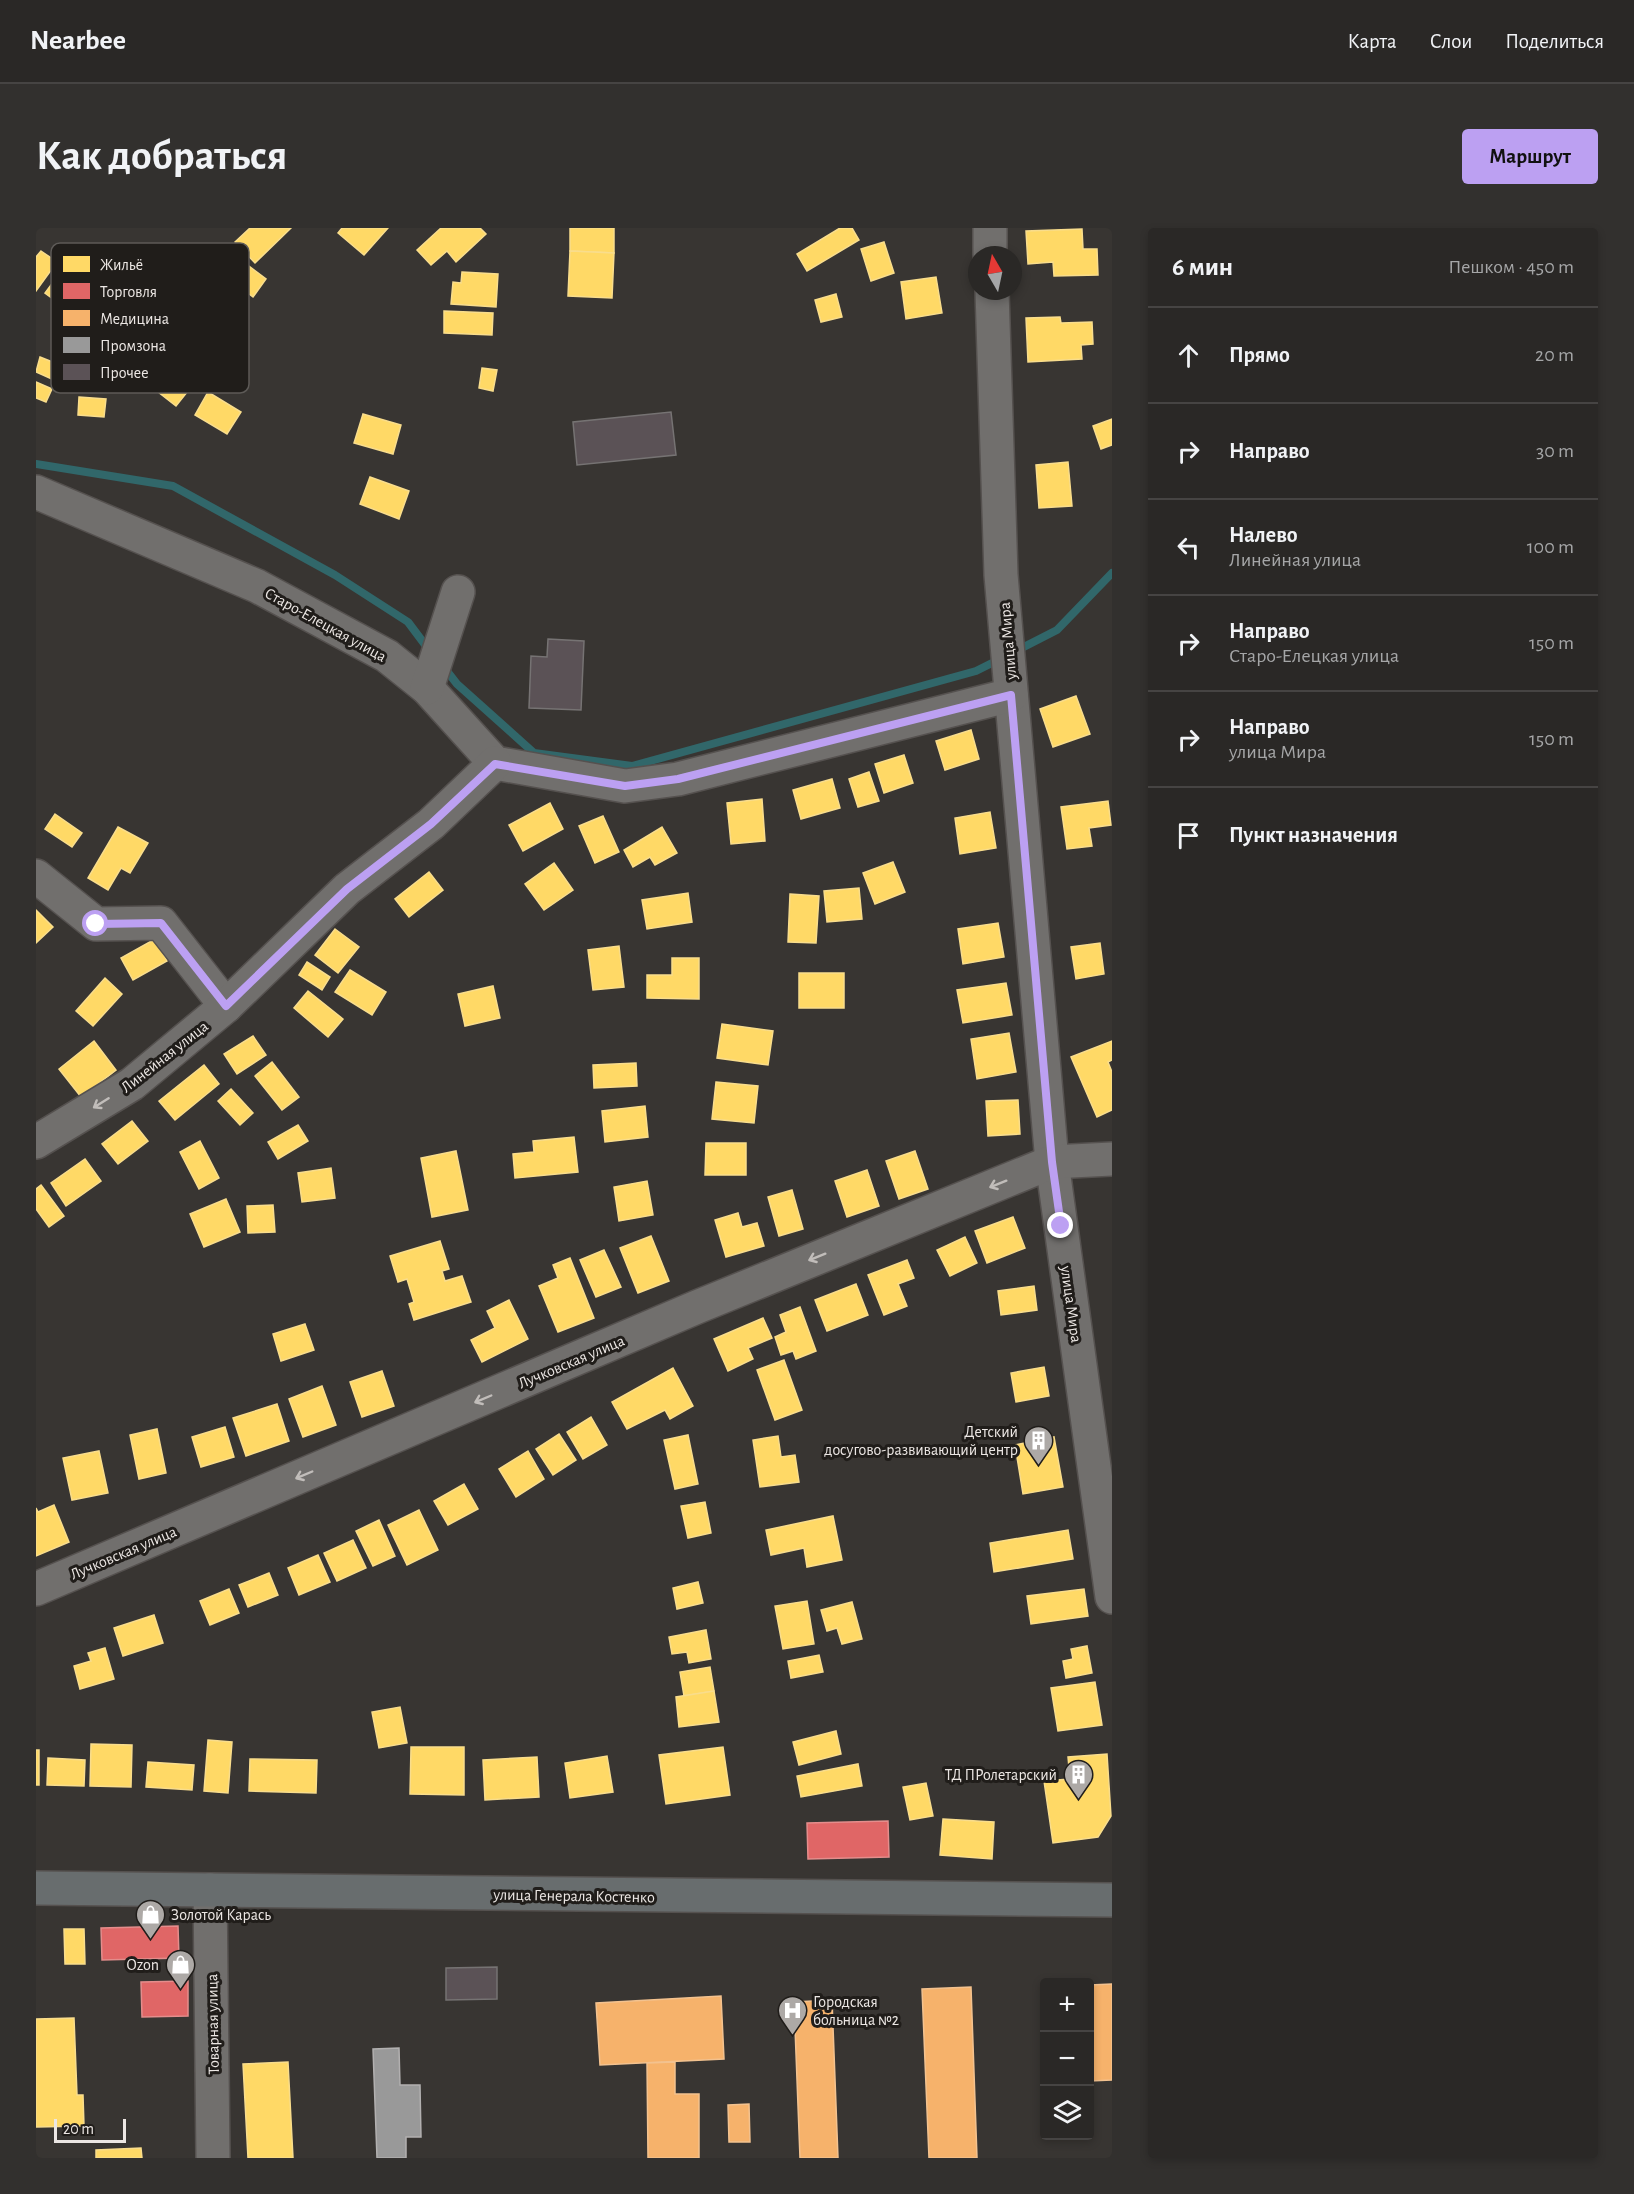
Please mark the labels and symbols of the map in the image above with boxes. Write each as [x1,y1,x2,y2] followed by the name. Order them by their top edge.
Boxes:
[51,243,249,393] legend
[968,246,1022,300] north arrow
[100,257,143,273] text: Жильё
[100,284,157,300] text: Торговля
[100,311,169,327] text: Медицина
[100,338,166,354] text: Промзона
[100,365,149,381] text: Прочее
[262,585,389,666] street label: Старо-Елецкая улица
[997,601,1020,681] street label: улица Мира
[82,910,108,936] route start
[118,1018,212,1096] street label: Линейная улица
[93,1097,110,1109] one-way arrow
[989,1179,1008,1190] one-way arrow
[1047,1212,1073,1238] route end
[809,1253,827,1264] one-way arrow
[1057,1264,1084,1344] street label: улица Мира
[516,1332,627,1392] street label: Лучковская улица
[474,1394,493,1405] one-way arrow
[824,1424,1018,1459] place label: Детский досугово-развивающий центр
[1023,1424,1055,1466] building icon: Детский досугово-развивающий центр
[295,1470,313,1481] one-way arrow
[68,1523,179,1583] street label: Лучковская улица
[1062,1758,1094,1800] building icon: ТД ПРолетарский
[945,1767,1057,1783] place label: ТД ПРолетарский
[492,1887,655,1906] street label: улица Генерала Костенко
[134,1898,166,1940] shop icon: Золотой Карась
[171,1907,271,1923] place label: Золотой Карась
[164,1948,196,1990] shop icon: Ozon
[127,1957,159,1973] place label: Ozon
[204,1973,223,2074] street label: Товарная улица
[776,1994,808,2036] hospital icon: Городская больница №2
[813,1994,899,2028] place label: Городская больница №2
[54,2116,126,2144] scale bar

